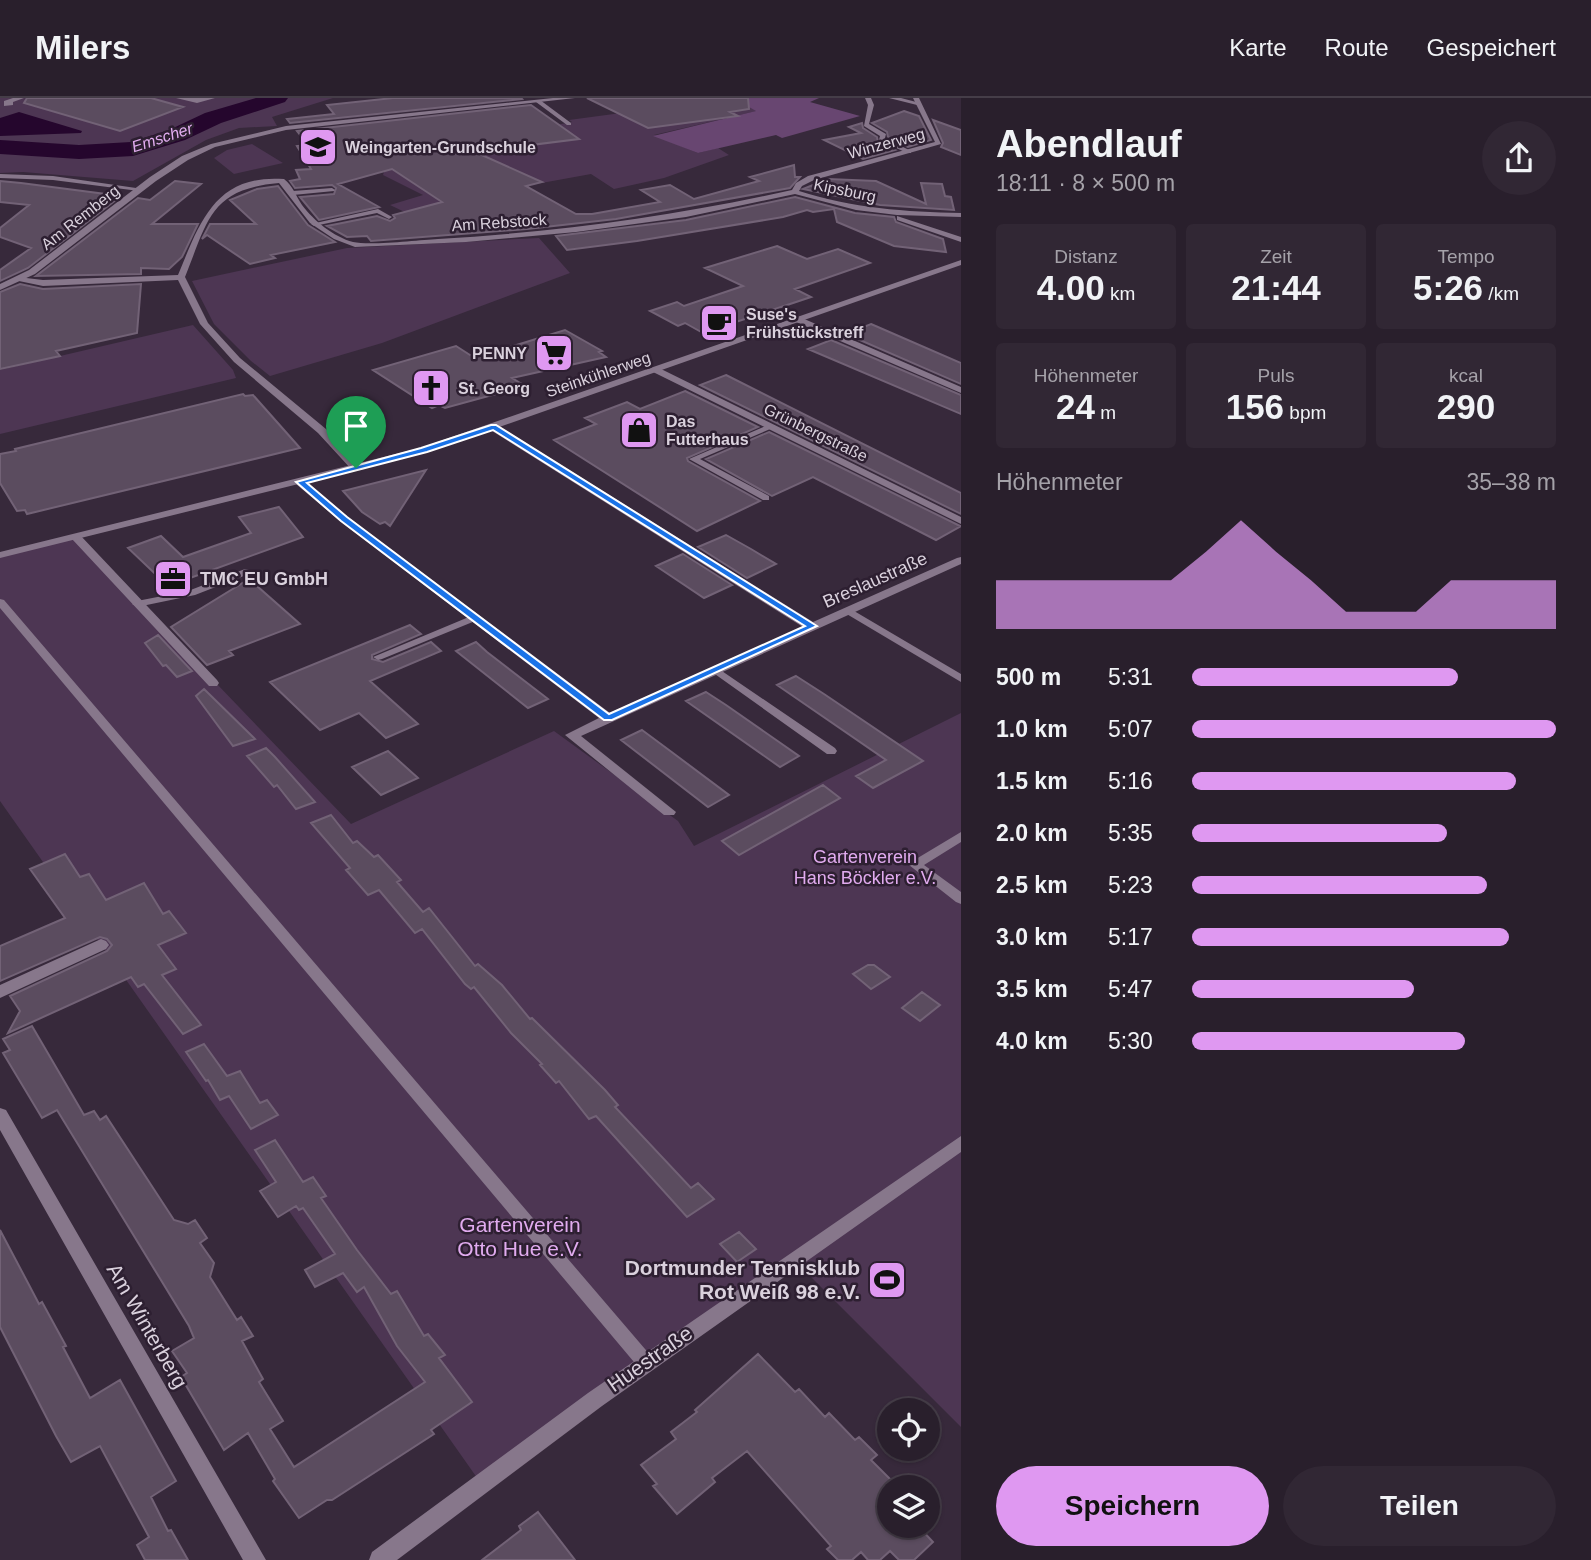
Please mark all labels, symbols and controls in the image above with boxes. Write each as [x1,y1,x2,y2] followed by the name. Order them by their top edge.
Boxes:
[35,29,130,66] text: Milers
[1229,34,1287,61] text: Karte
[1325,34,1389,61] text: Route
[1427,34,1556,61] text: Gespeichert
[130,119,195,155] water label: Emscher
[1482,121,1556,195] button: share
[996,123,1182,165] text: Abendlauf
[846,125,927,162] street label: Winzerweg
[297,126,339,168] school or university icon: Weingarten-Grundschule
[345,139,536,156] place label: Weingarten-Grundschule
[996,170,1175,196] text: 18:11 · 8 × 500 m
[812,176,878,205] street label: Kipsburg
[38,182,123,253] street label: Am Remberg
[451,211,548,234] street label: Am Rebstock
[1054,246,1118,267] text: Distanz
[1260,246,1292,267] text: Zeit
[1437,246,1495,267] text: Tempo
[1037,268,1105,307] text: 4.00
[1231,268,1321,307] text: 21:44
[1413,268,1483,307] text: 5:26
[1105,283,1135,304] text: km
[1483,283,1519,304] text: /km
[698,302,740,344] cafe icon: Suse's Frühstückstreff
[746,306,864,341] place label: Suse's Frühstückstreff
[533,332,575,374] supermarket icon: PENNY
[472,345,527,362] place label: PENNY
[544,349,653,400] street label: Steinkühlerweg
[1034,365,1138,386] text: Höhenmeter
[1258,365,1294,386] text: Puls
[1449,365,1483,386] text: kcal
[410,367,452,409] church icon: St. Georg
[458,380,530,397] place label: St. Georg
[1056,387,1095,426] text: 24
[1226,387,1284,426] text: 156
[1437,387,1495,426] text: 290
[326,396,386,468] pin
[761,400,870,465] street label: Grünbergstraße
[1095,402,1116,423] text: m
[1284,402,1326,423] text: bpm
[337,407,375,445] icon: arrive
[618,409,660,451] shop icon: Das Futterhaus
[666,413,749,448] place label: Das Futterhaus
[996,469,1123,495] text: Höhenmeter
[1466,469,1556,495] text: 35–38 m
[820,548,930,612] street label: Breslaustraße
[152,558,194,600] office icon: TMC EU GmbH
[200,569,328,589] place label: TMC EU GmbH
[996,664,1061,690] text: 500 m
[1108,664,1153,690] text: 5:31
[996,716,1068,742] text: 1.0 km
[1108,716,1153,742] text: 5:07
[996,768,1068,794] text: 1.5 km
[1108,768,1153,794] text: 5:16
[996,820,1068,846] text: 2.0 km
[1108,820,1153,846] text: 5:35
[794,847,936,888] park label: Gartenverein Hans Böckler e.V.
[996,872,1068,898] text: 2.5 km
[1108,872,1153,898] text: 5:23
[996,924,1068,950] text: 3.0 km
[1108,924,1153,950] text: 5:17
[996,976,1068,1002] text: 3.5 km
[1108,976,1153,1002] text: 5:47
[996,1028,1068,1054] text: 4.0 km
[1108,1028,1153,1054] text: 5:30
[457,1213,583,1260] park label: Gartenverein Otto Hue e.V.
[625,1256,860,1303] place label: Dortmunder Tennisklub Rot Weiß 98 e.V.
[102,1259,192,1392] street label: Am Winterberg
[866,1259,908,1301] sports icon: Dortmunder Tennisklub Rot Weiß 98 e.V.
[603,1321,696,1396] street label: Huestraße
[877,1398,940,1538] map controls
[877,1398,940,1461] button: locate
[996,1466,1269,1546] button: Speichern
[1283,1466,1556,1546] button: Teilen
[877,1475,940,1538] button: layers

